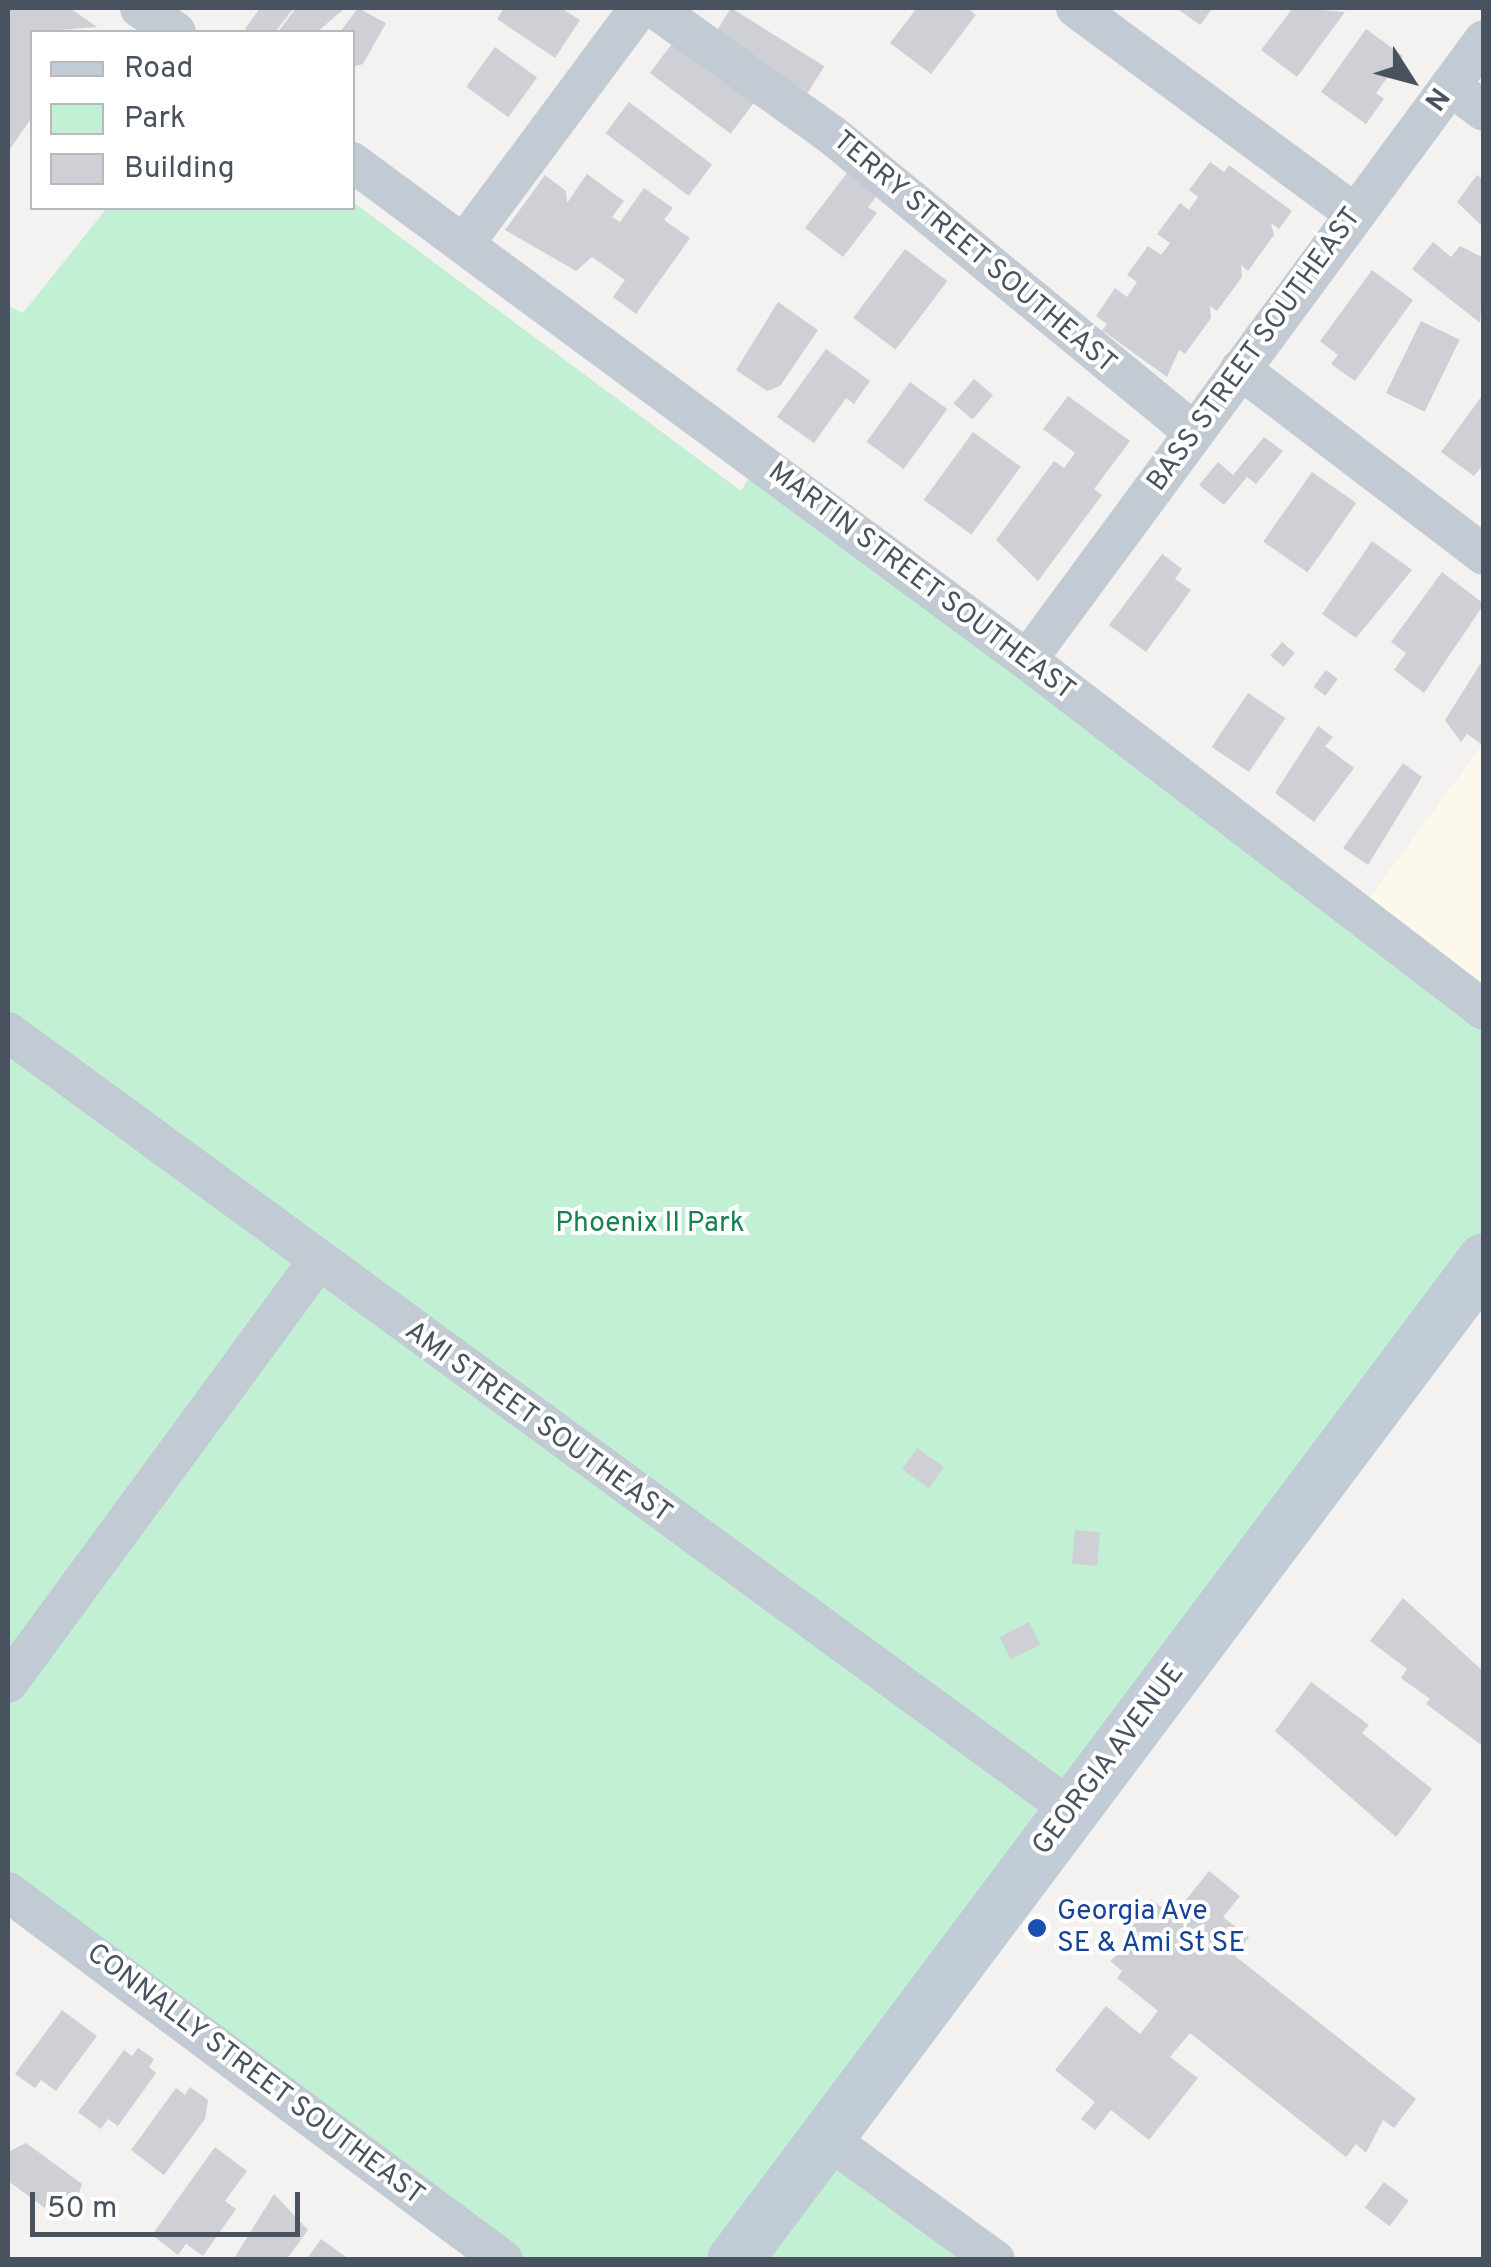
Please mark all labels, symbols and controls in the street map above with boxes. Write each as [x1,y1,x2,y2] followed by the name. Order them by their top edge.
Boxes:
[30,30,355,210] legend
[1361,30,1461,130] north arrow
[124,51,193,88] text: Road
[1415,79,1456,116] text: N
[124,101,186,138] text: Park
[825,124,1123,382] street label: TERRY STREET SOUTHEAST
[124,151,235,188] text: Building
[1140,201,1370,499] street label: BASS STREET SOUTHEAST
[761,455,1081,709] street label: MARTIN STREET SOUTHEAST
[555,1207,745,1241] park label: Phoenix II Park
[398,1315,678,1531] street label: AMI STREET SOUTHEAST
[1025,1657,1193,1863] street label: GEORGIA AVENUE
[1057,1895,1246,1961] place label: Georgia Ave SE & Ami St SE
[1026,1917,1048,1939] marker: Georgia Ave SE & Ami St SE
[79,1936,431,2214] street label: CONNALLY STREET SOUTHEAST
[35,2172,305,2234] scale bar
[47,2191,117,2228] text: 50 m

